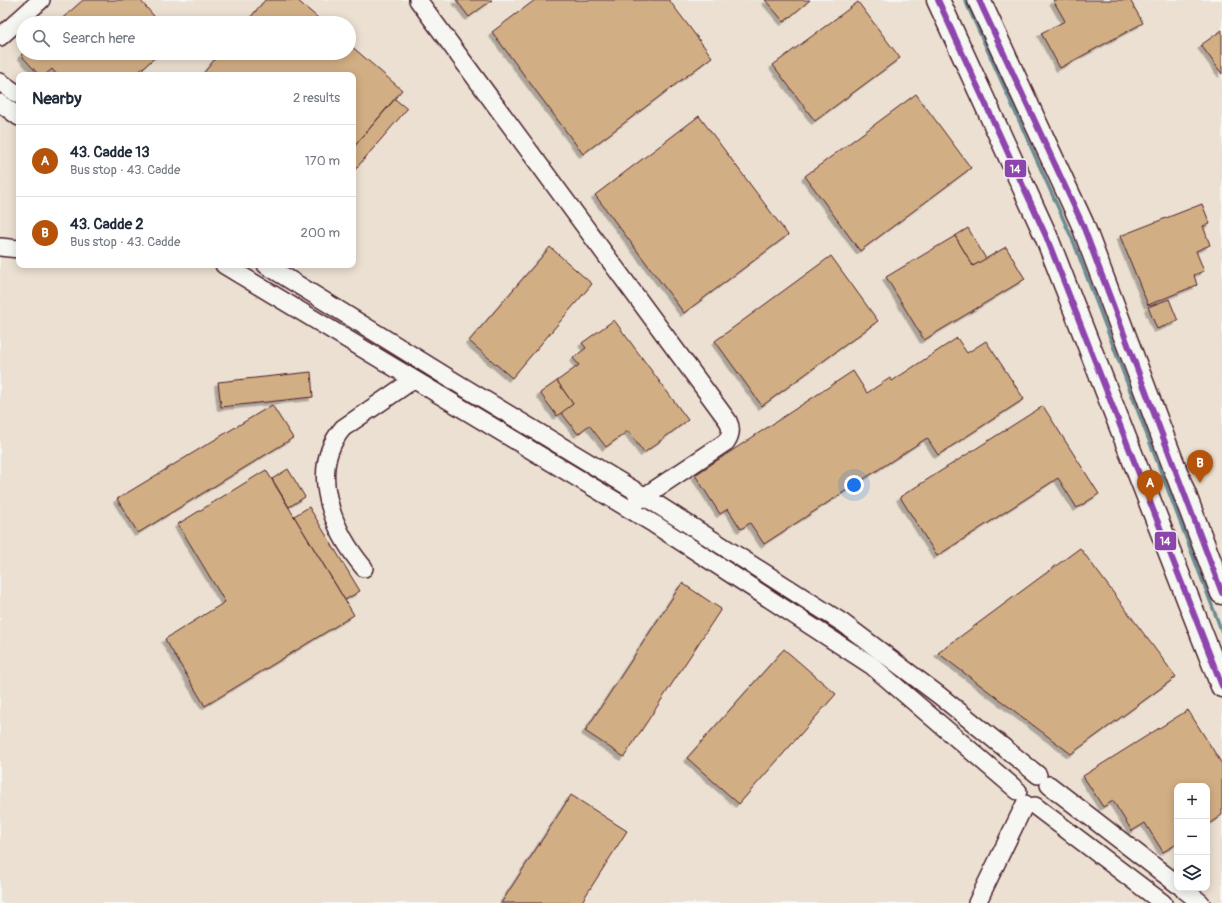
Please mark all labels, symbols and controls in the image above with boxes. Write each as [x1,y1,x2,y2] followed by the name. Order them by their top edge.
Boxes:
[16,16,356,60] search box
[30,27,52,49] icon: search
[62,29,135,48] text: Search here
[32,88,81,109] text: Nearby
[293,90,340,106] text: 2 results
[70,143,150,162] text: 43. Cadde 13
[41,153,49,169] text: A
[305,153,340,169] text: 170 m
[1004,159,1027,178] line badge: 14
[70,162,180,178] text: Bus stop · 43. Cadde
[1010,163,1021,176] text: 14
[70,215,144,234] text: 43. Cadde 2
[41,225,49,241] text: B
[301,225,340,241] text: 200 m
[70,234,180,250] text: Bus stop · 43. Cadde
[1187,450,1213,483] pin: B
[1137,470,1163,503] pin: A
[844,475,864,495] your location
[1154,531,1177,551] line badge: 14
[1160,535,1171,548] text: 14
[1174,783,1210,891] map controls
[1174,783,1210,819] button: +
[1174,819,1210,855] button: −
[1174,855,1210,891] button: layers

